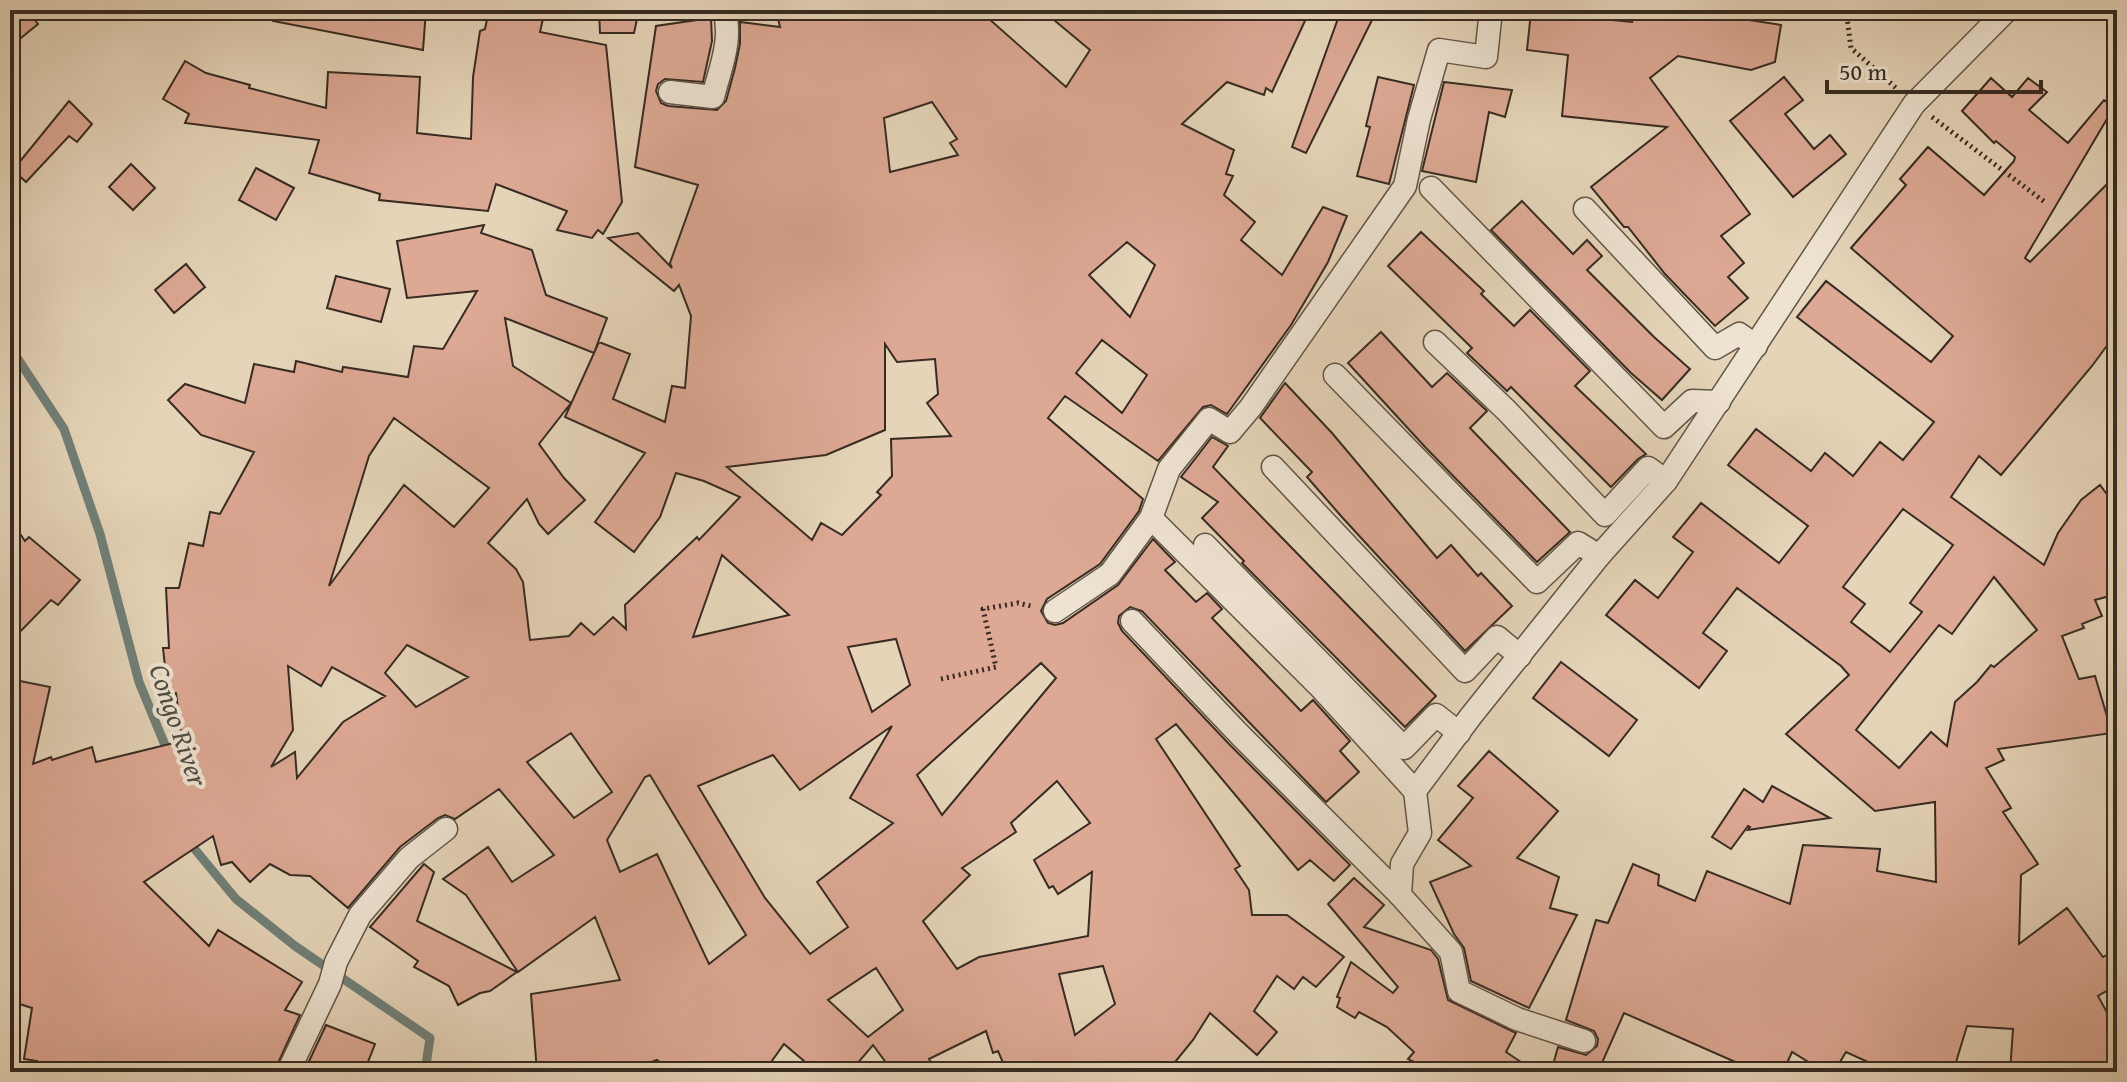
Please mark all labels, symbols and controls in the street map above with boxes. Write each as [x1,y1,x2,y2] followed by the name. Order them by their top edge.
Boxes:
[1827,44,2041,94] scale bar
[1839,54,1887,89] text: 50 m
[139,658,220,793] water label: Congo River

